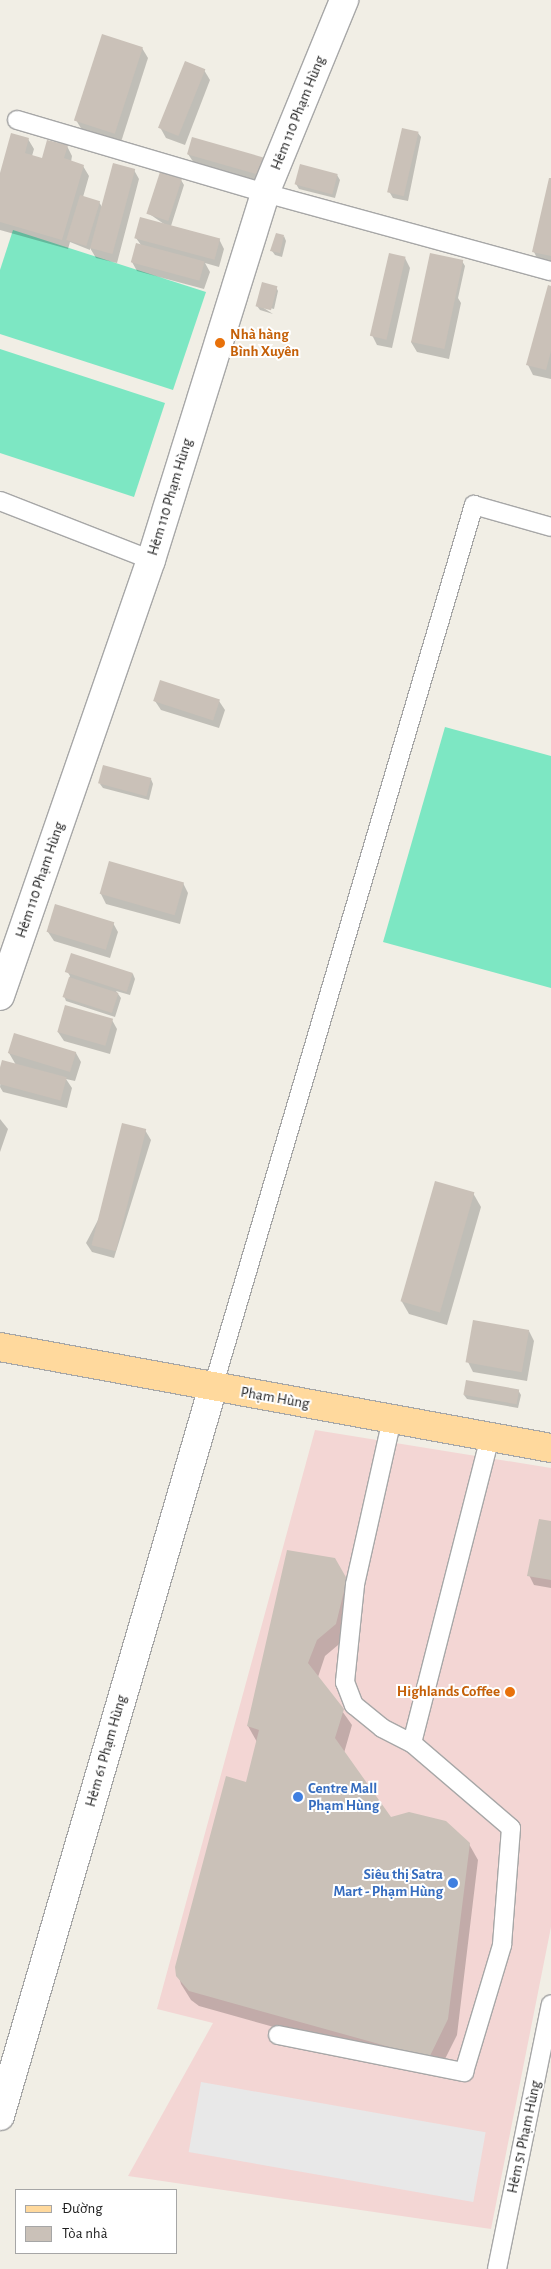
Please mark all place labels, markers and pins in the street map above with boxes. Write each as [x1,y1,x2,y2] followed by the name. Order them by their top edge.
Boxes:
[230,325,299,360] place label: Nhà hàng Bình Xuyên
[214,337,226,349] marker: Nhà hàng Bình Xuyên
[397,1683,500,1701] place label: Highlands Coffee
[504,1686,516,1698] marker: Highlands Coffee
[308,1779,379,1814] place label: Centre Mall Phạm Hùng
[292,1791,304,1803] marker: Centre Mall Phạm Hùng
[333,1865,443,1900] place label: Siêu thị Satra Mart - Phạm Hùng
[447,1877,459,1889] marker: Siêu thị Satra Mart - Phạm Hùng

